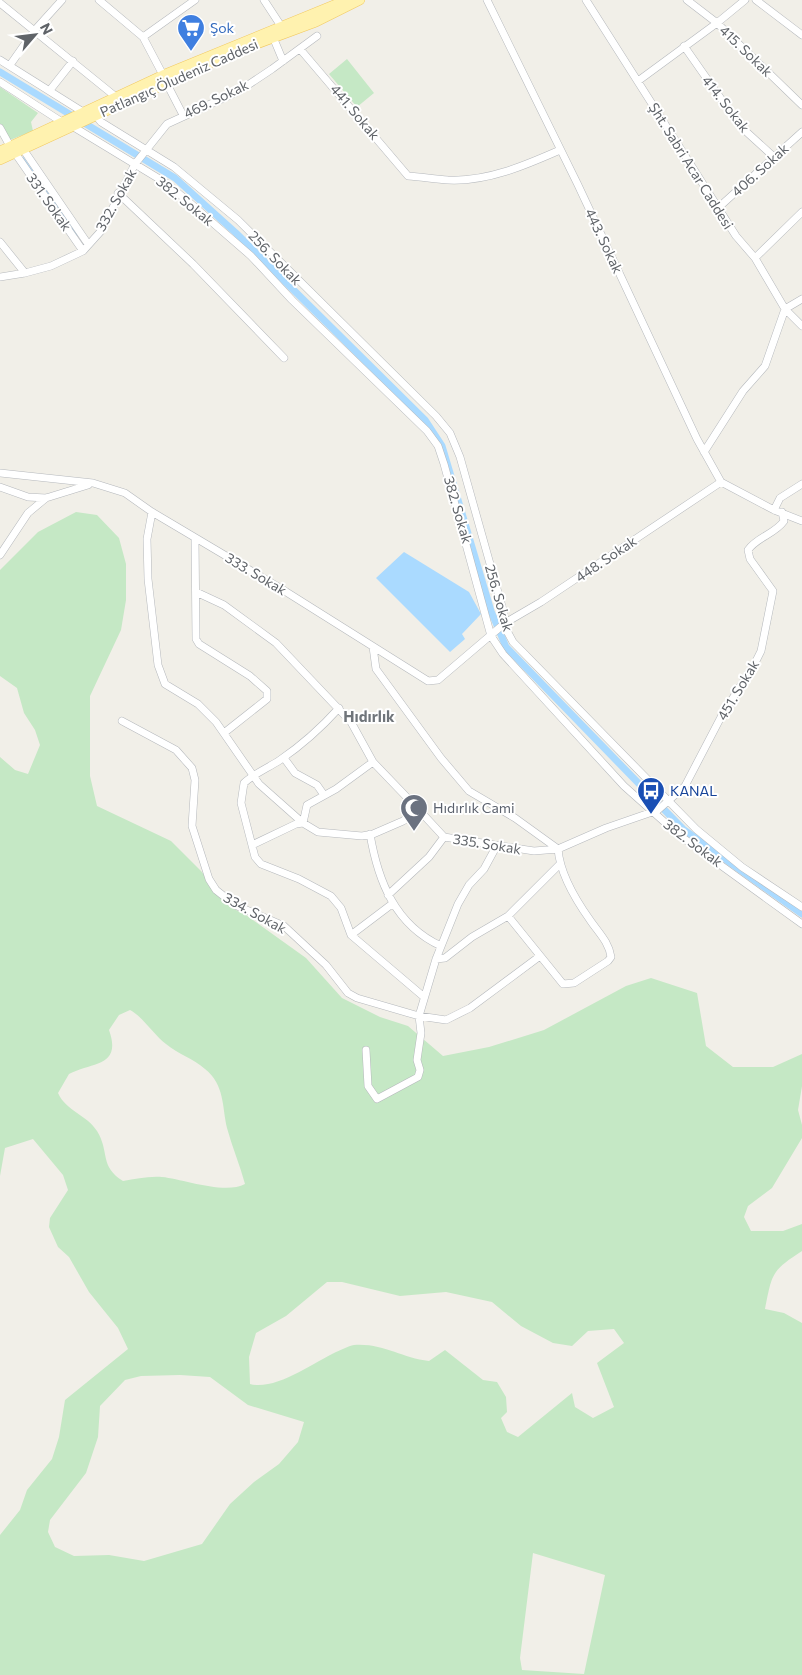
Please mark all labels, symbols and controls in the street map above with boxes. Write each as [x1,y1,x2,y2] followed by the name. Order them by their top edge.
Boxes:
[10,10,60,60] north arrow
[176,13,206,52] supermarket icon: Şok
[210,19,235,36] place label: Şok
[37,20,57,37] text: N
[716,21,777,80] street label: 415. Sokak
[97,35,261,120] street label: Patlangıç Öludeniz Caddesi
[699,72,754,136] street label: 414. Sokak
[181,75,251,122] street label: 469. Sokak
[327,80,384,143] street label: 441. Sokak
[646,99,737,232] street label: Şht. Sabri Acar Caddesi
[728,139,792,200] street label: 406. Sokak
[91,165,140,234] street label: 332. Sokak
[23,169,76,234] street label: 331. Sokak
[153,172,218,229] street label: 382. Sokak
[582,206,627,276] street label: 443. Sokak
[245,227,306,289] street label: 256. Sokak
[441,474,476,546] street label: 382. Sokak
[572,532,640,585] street label: 448. Sokak
[222,549,290,599] street label: 333. Sokak
[482,562,517,634] street label: 256. Sokak
[713,656,762,723] street label: 451. Sokak
[343,707,395,725] district label: Hıdırlık
[636,776,666,815] bus stop icon: KANAL
[670,782,717,799] place label: KANAL
[399,793,429,832] mosque icon: Hıdırlık Cami
[433,799,515,816] place label: Hıdırlık Cami
[661,815,726,870] street label: 382. Sokak
[452,830,523,857] street label: 335. Sokak
[221,888,290,937] street label: 334. Sokak

